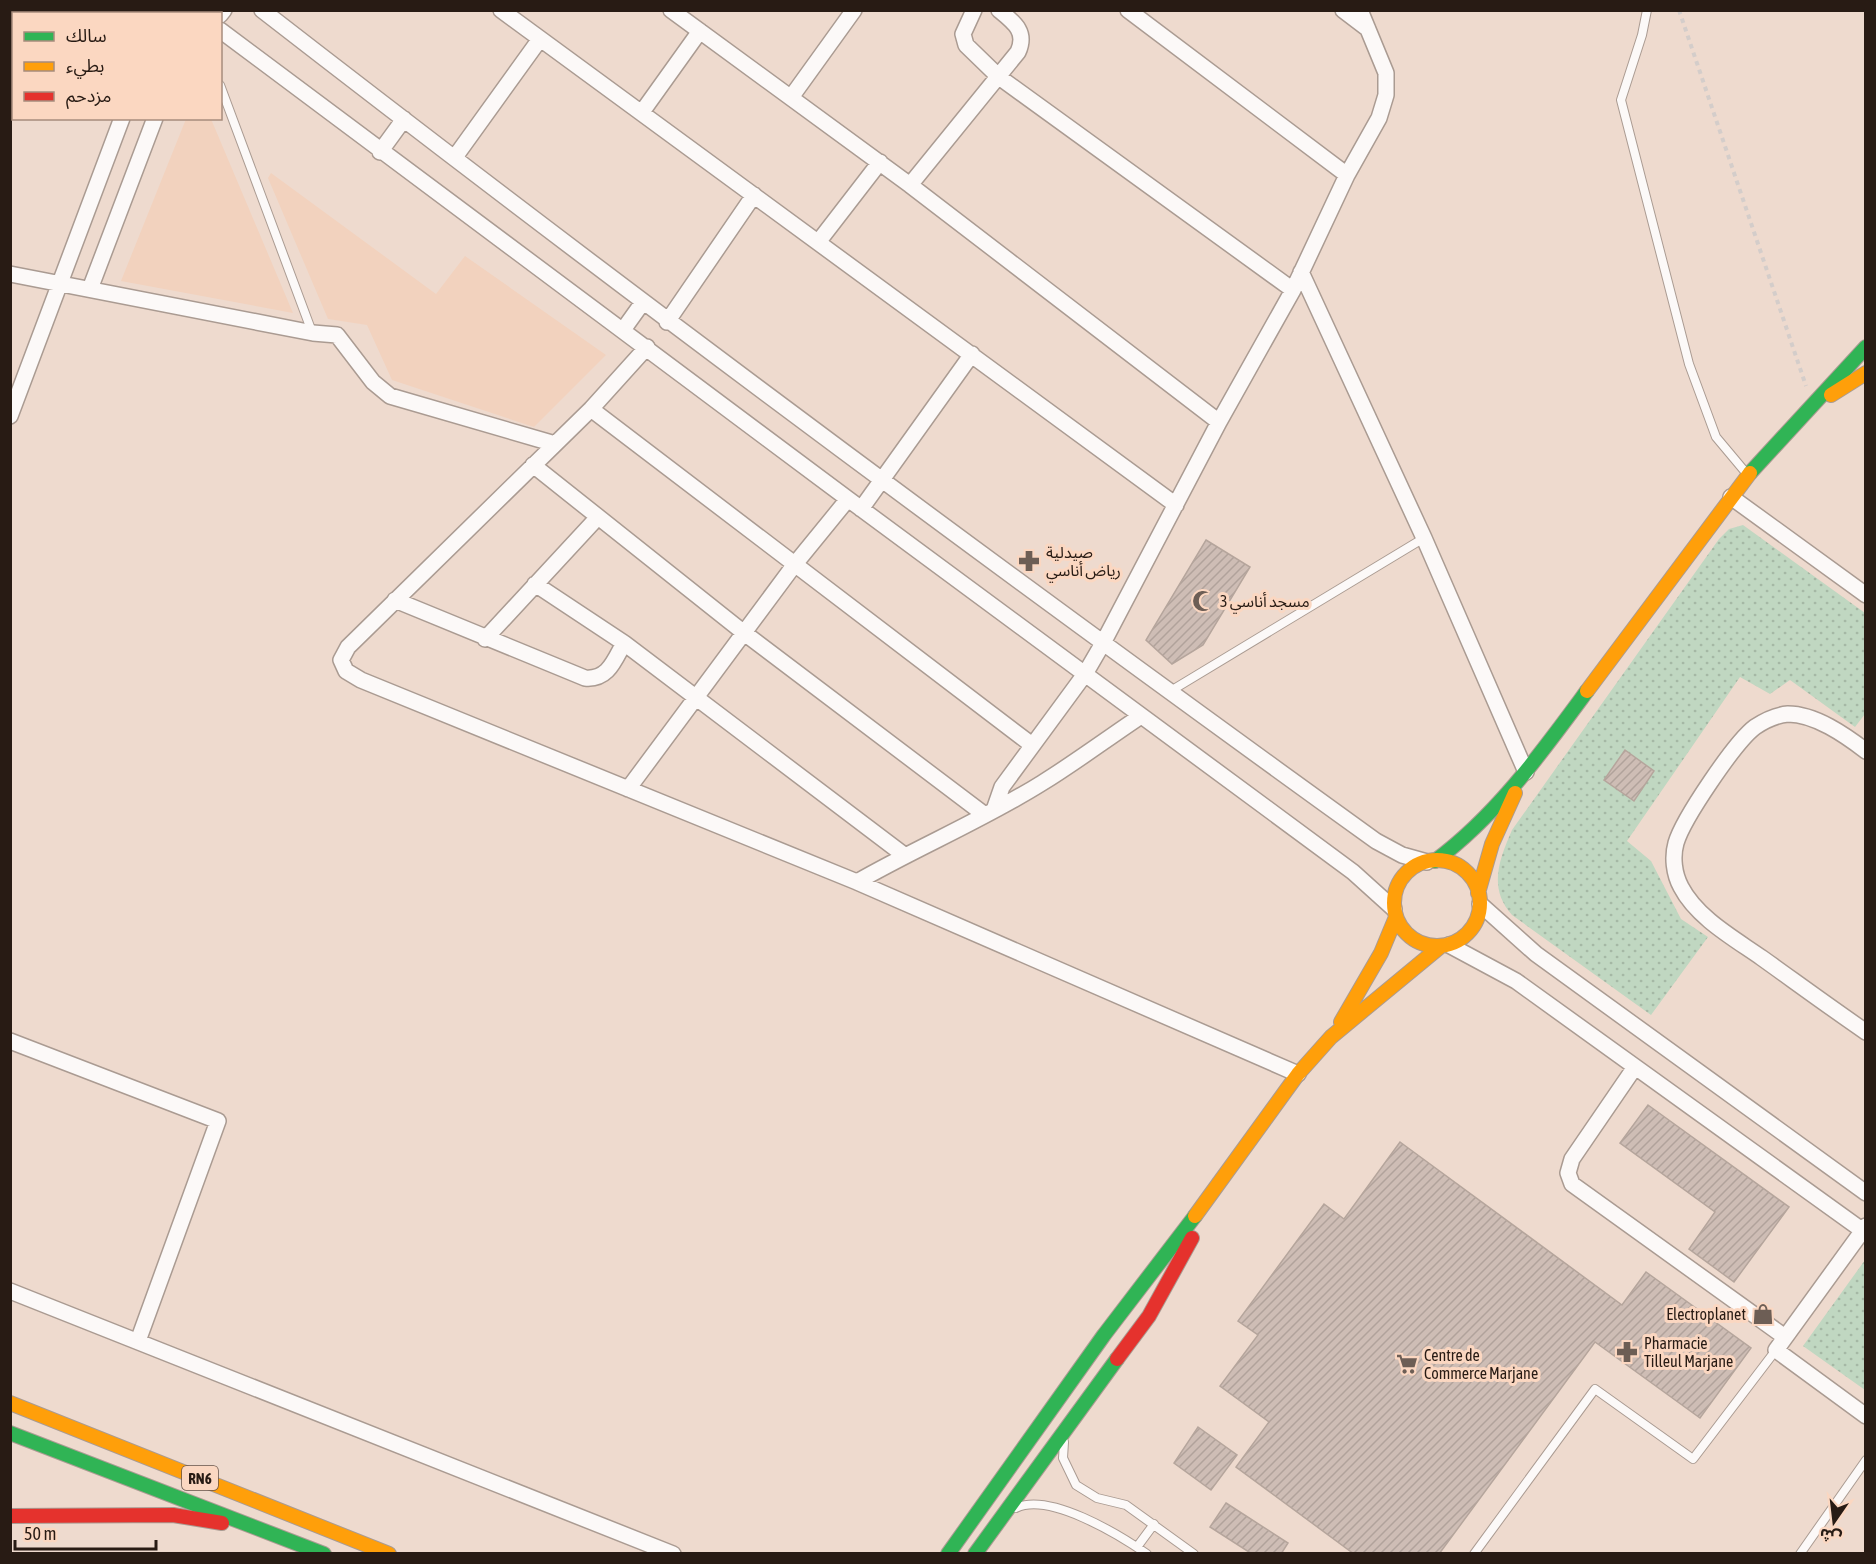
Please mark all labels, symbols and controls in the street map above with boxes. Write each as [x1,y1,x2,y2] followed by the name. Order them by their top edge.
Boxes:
[12,12,222,120] legend
[66,25,107,46] text: سالك
[66,55,104,79] text: بطيء
[66,85,111,109] text: مزدحم
[1046,543,1121,583] place label: صيدلية رياض أناسي
[1017,549,1041,573] pharmacy icon: صيدلية رياض أناسي
[1191,589,1215,613] mosque icon: مسجد أناسي 3
[1220,592,1310,614] place label: مسجد أناسي 3
[1751,1302,1775,1326] shop icon: Electroplanet
[1666,1305,1746,1324] place label: Electroplanet
[1644,1334,1733,1371] place label: Pharmacie Tilleul Marjane
[1615,1340,1639,1364] pharmacy icon: Pharmacie Tilleul Marjane
[1424,1346,1538,1383] place label: Centre de Commerce Marjane
[1395,1352,1419,1376] supermarket icon: Centre de Commerce Marjane
[182,1466,218,1490] road number: RN6
[1804,1492,1864,1552] north arrow
[15,1513,156,1551] scale bar
[24,1523,56,1544] text: 50 m
[1817,1524,1843,1548] text: ش

